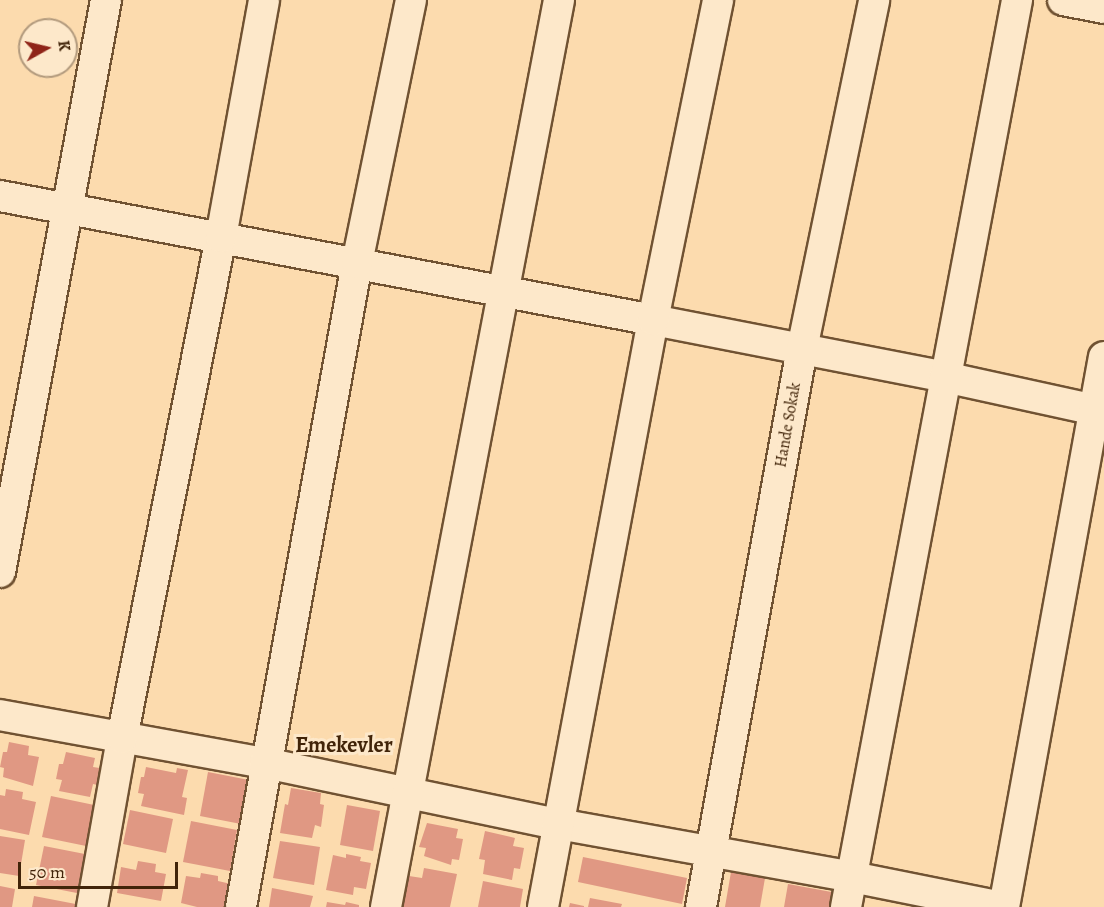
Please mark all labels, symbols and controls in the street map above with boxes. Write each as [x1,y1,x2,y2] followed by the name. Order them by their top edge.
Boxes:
[18,18,78,78] north arrow
[52,39,75,53] text: K
[771,381,805,469] street label: Hande Sokak
[295,733,393,759] district label: Emekevler
[21,850,182,888] scale bar
[29,860,65,884] text: 50 m

